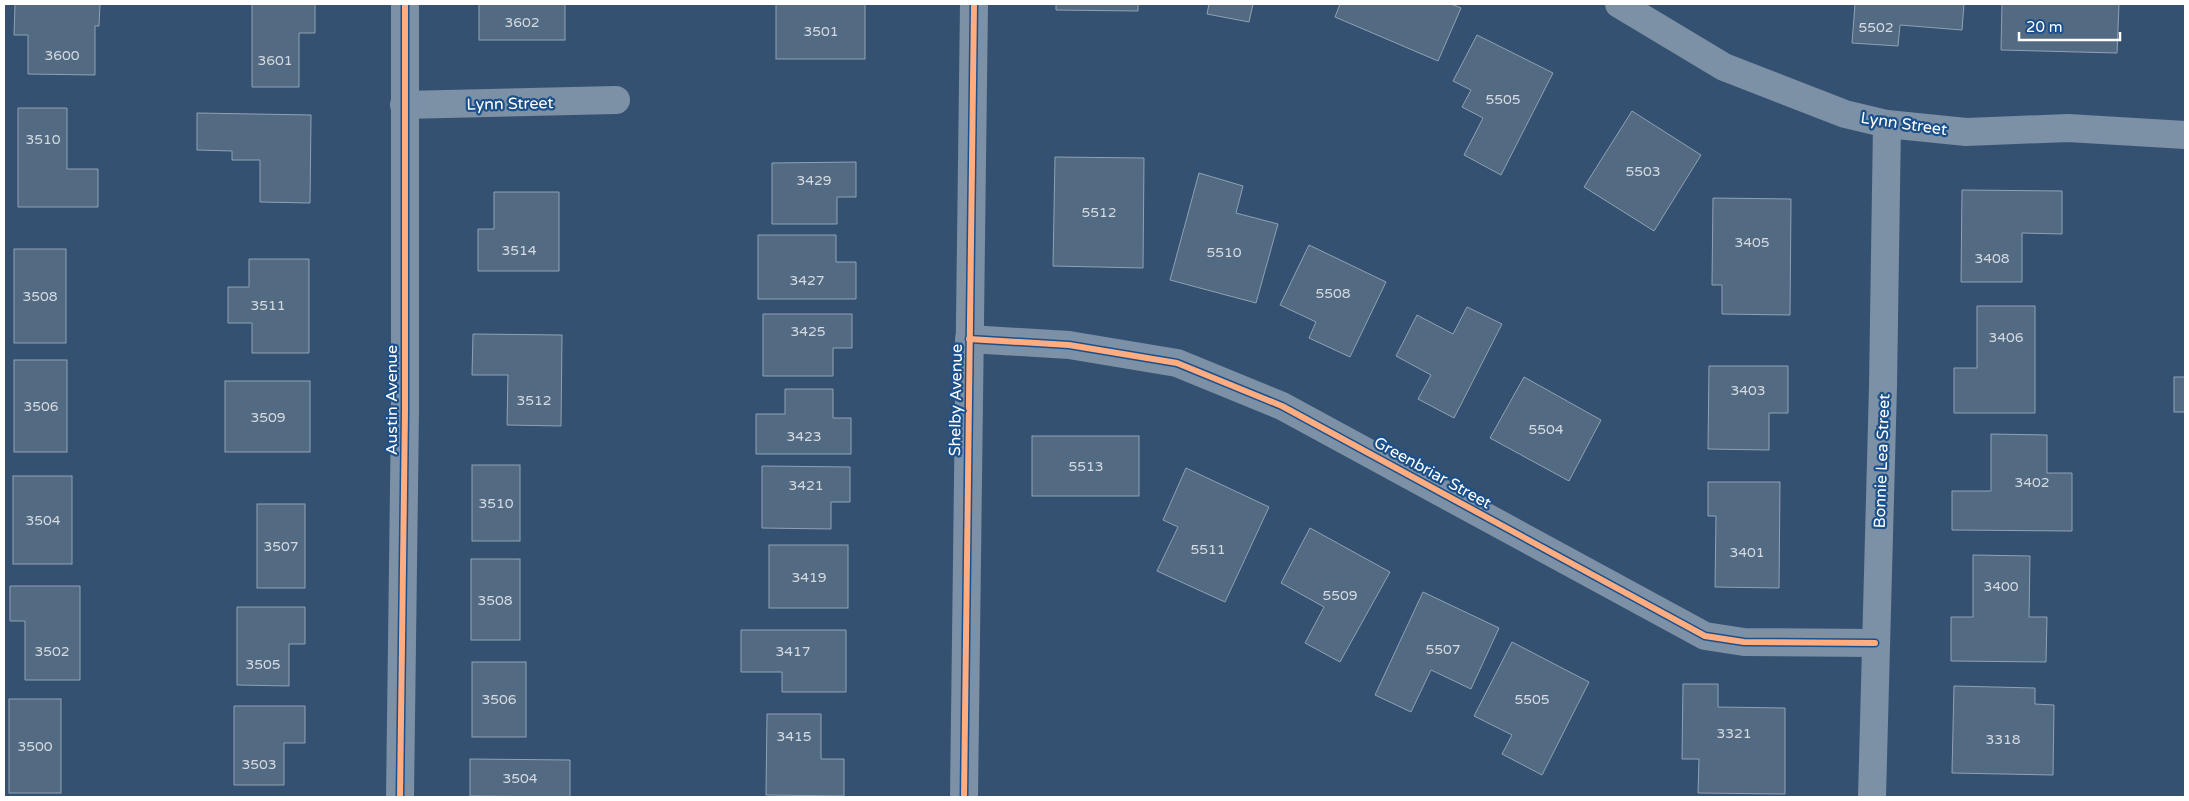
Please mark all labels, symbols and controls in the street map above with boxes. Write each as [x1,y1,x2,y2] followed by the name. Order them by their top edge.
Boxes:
[2019,10,2120,42] scale bar
[504,14,540,31] house number: 3602
[2026,18,2063,36] text: 20 m
[1858,19,1894,36] house number: 5502
[803,23,839,40] house number: 3501
[44,47,80,64] house number: 3600
[257,52,293,69] house number: 3601
[1485,91,1521,108] house number: 5505
[466,93,554,115] street label: Lynn Street
[1859,108,1948,140] street label: Lynn Street
[25,131,61,148] house number: 3510
[1625,163,1661,180] house number: 5503
[796,172,832,189] house number: 3429
[1081,204,1117,221] house number: 5512
[1734,234,1770,251] house number: 3405
[501,242,537,259] house number: 3514
[1206,244,1242,261] house number: 5510
[1974,250,2010,267] house number: 3408
[789,272,825,289] house number: 3427
[1315,285,1351,302] house number: 5508
[22,288,58,305] house number: 3508
[250,297,286,314] house number: 3511
[790,323,826,340] house number: 3425
[1988,329,2024,346] house number: 3406
[945,344,967,456] street label: Shelby Avenue
[382,345,402,455] street label: Austin Avenue
[1730,382,1766,399] house number: 3403
[516,392,552,409] house number: 3512
[1870,393,1894,529] street label: Bonnie Lea Street
[23,398,59,415] house number: 3506
[250,409,286,426] house number: 3509
[1528,421,1564,438] house number: 5504
[786,428,822,445] house number: 3423
[1370,432,1495,513] street label: Greenbriar Street
[1068,458,1104,475] house number: 5513
[2014,474,2050,491] house number: 3402
[788,477,824,494] house number: 3421
[478,495,514,512] house number: 3510
[25,512,61,529] house number: 3504
[263,538,299,555] house number: 3507
[1190,541,1226,558] house number: 5511
[1729,544,1765,561] house number: 3401
[791,569,827,586] house number: 3419
[1983,578,2019,595] house number: 3400
[1322,587,1358,604] house number: 5509
[477,592,513,609] house number: 3508
[1425,641,1461,658] house number: 5507
[34,643,70,660] house number: 3502
[775,643,811,660] house number: 3417
[245,656,281,673] house number: 3505
[481,691,517,708] house number: 3506
[1514,691,1550,708] house number: 5505
[1716,725,1752,742] house number: 3321
[776,728,812,745] house number: 3415
[1985,731,2021,748] house number: 3318
[17,738,53,755] house number: 3500
[241,756,277,773] house number: 3503
[502,770,538,787] house number: 3504

